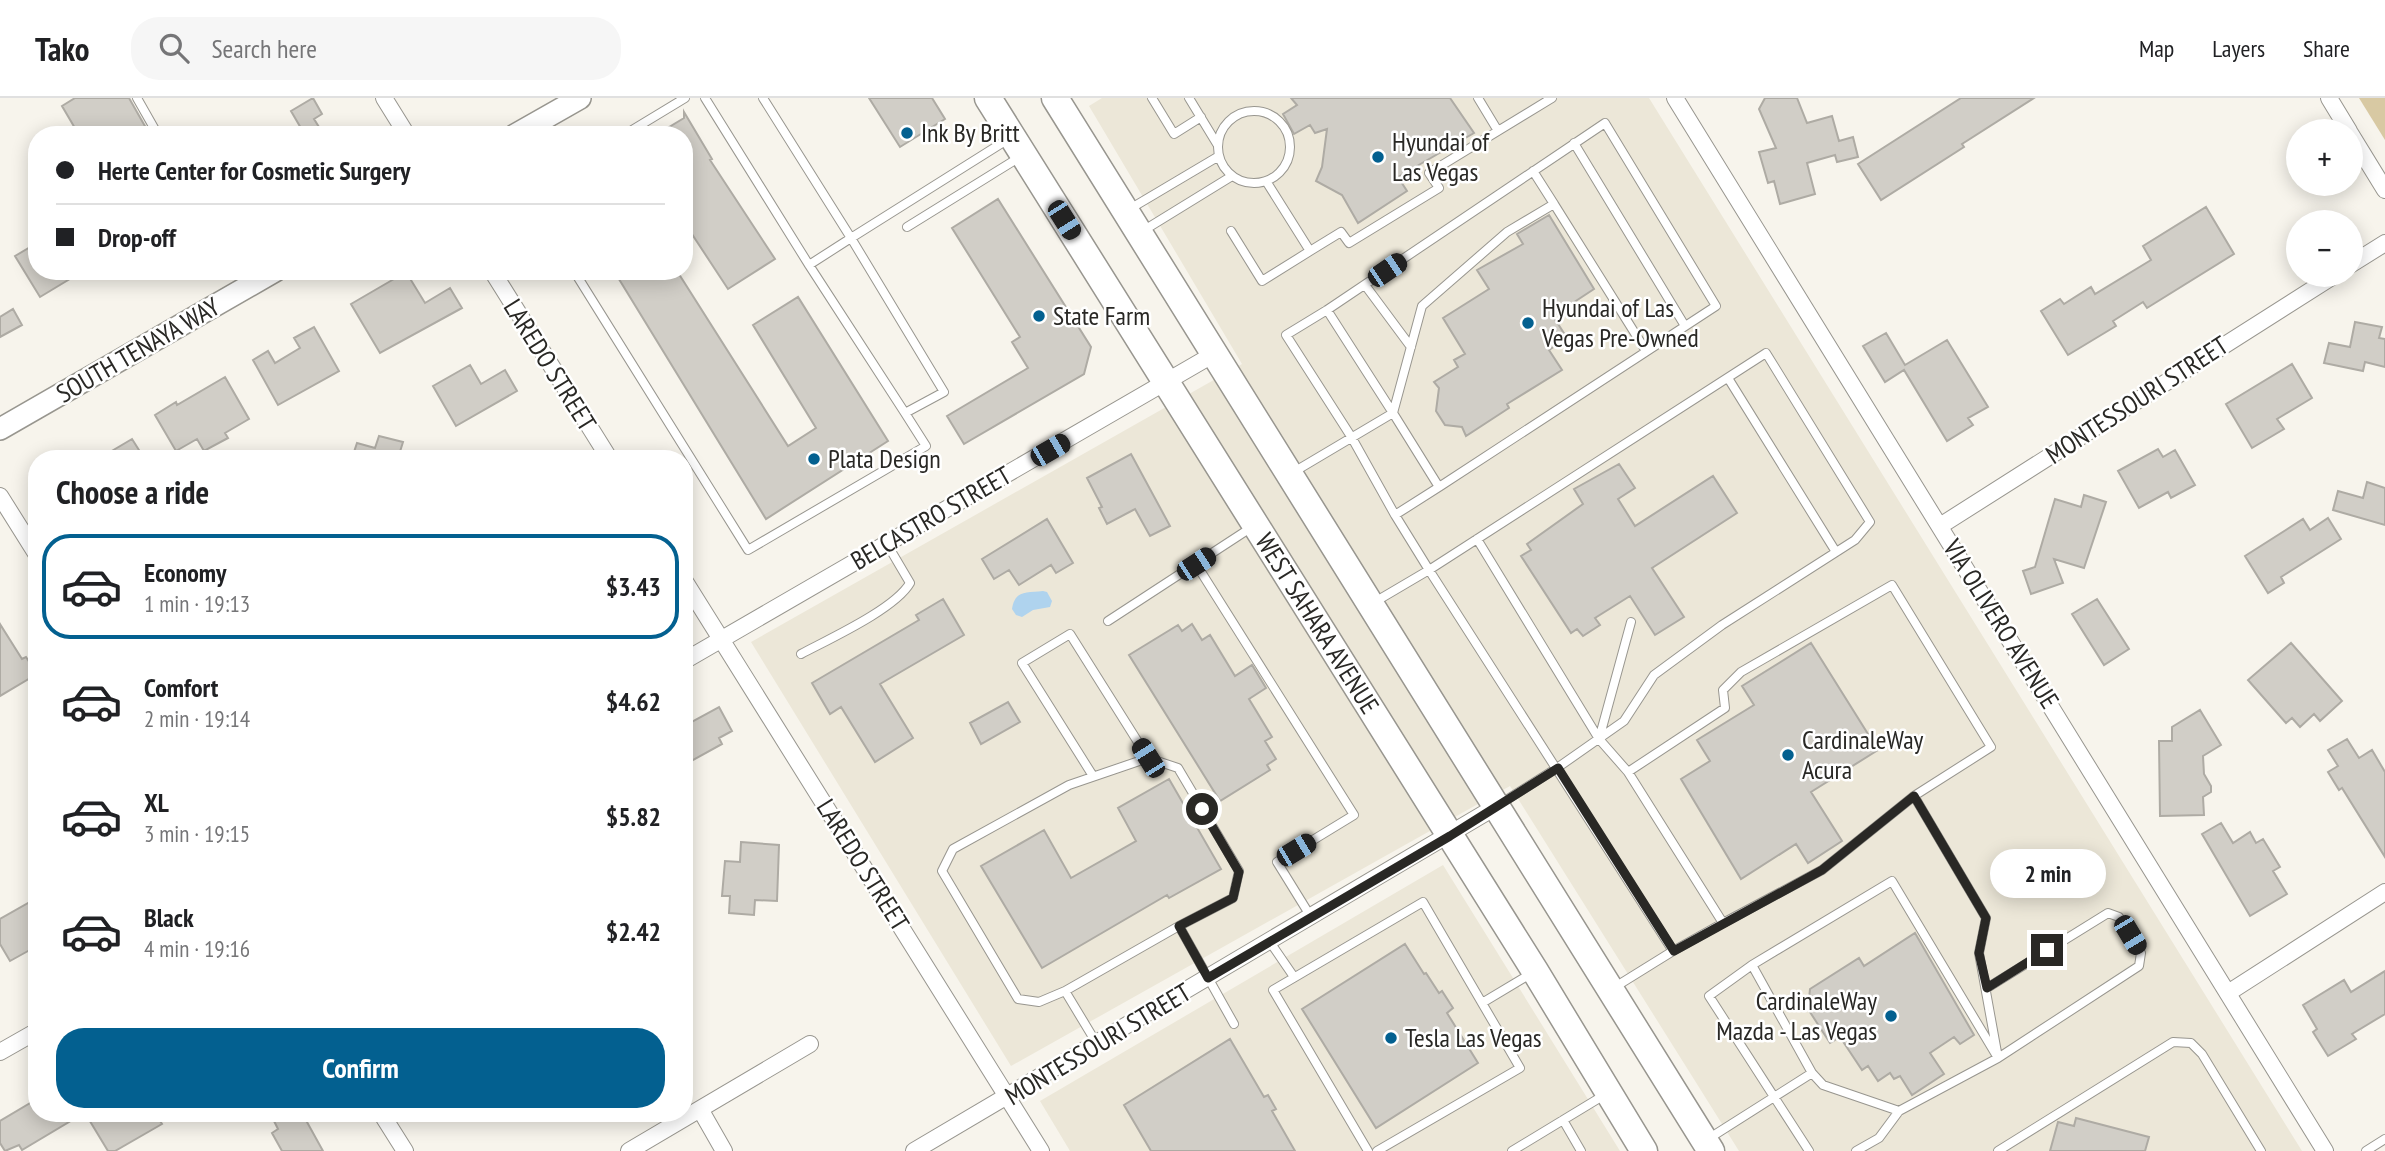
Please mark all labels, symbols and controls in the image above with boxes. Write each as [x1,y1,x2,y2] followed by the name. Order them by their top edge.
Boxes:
[131,17,621,80] search box
[35,27,89,70] text: Tako
[155,29,193,67] icon: search
[211,32,317,65] text: Search here
[2139,33,2174,64] text: Map
[2212,33,2265,64] text: Layers
[2303,33,2350,64] text: Share
[921,116,1020,149] place label: Ink By Britt
[2286,119,2363,287] map controls
[2286,119,2363,196] button: +
[899,125,915,141] marker: Ink By Britt
[1392,125,1490,188] place label: Hyundai of Las Vegas
[1370,149,1386,165] marker: Hyundai of Las Vegas
[98,154,410,187] text: Herte Center for Cosmetic Surgery
[1044,197,1085,243] car
[2286,210,2363,287] button: −
[98,221,176,254] text: Drop-off
[1364,250,1411,290] car
[50,289,225,410] street label: SOUTH TENAYA WAY
[1541,291,1699,354] place label: Hyundai of Las Vegas Pre-Owned
[497,293,604,437] street label: LAREDO STREET
[1053,299,1150,332] place label: State Farm
[1031,308,1047,324] marker: State Farm
[1520,315,1536,331] marker: Hyundai of Las Vegas Pre-Owned
[2039,328,2234,471] street label: MONTESSOURI STREET
[1027,430,1074,470] car
[828,442,941,475] place label: Plata Design
[806,451,822,467] marker: Plata Design
[845,458,1017,577] street label: BELCASTRO STREET
[56,471,209,513] text: Choose a ride
[1249,527,1387,720] street label: WEST SAHARA AVENUE
[1936,532,2067,714] street label: VIA OLIVERO AVENUE
[1173,544,1220,584] car
[60,555,123,618] icon: car
[144,556,226,589] text: Economy
[606,570,661,603] text: $3.43
[144,589,250,618] text: 1 min · 19:13
[60,670,123,733] icon: car
[144,671,218,704] text: Comfort
[606,685,661,718] text: $4.62
[144,704,250,733] text: 2 min · 19:14
[1802,723,1924,786] place label: CardinaleWay Acura
[1128,735,1169,781] car
[1780,747,1796,763] marker: CardinaleWay Acura
[60,785,123,848] icon: car
[144,786,169,819] text: XL
[810,793,917,937] street label: LAREDO STREET
[1186,793,1218,825] route start
[606,800,661,833] text: $5.82
[144,819,250,848] text: 3 min · 19:15
[1273,830,1320,870] car
[1989,848,2105,898] callout: 2 min
[2025,859,2071,888] text: 2 min
[60,900,123,963] icon: car
[144,901,194,934] text: Black
[2111,912,2150,958] car
[606,915,661,948] text: $2.42
[144,934,250,963] text: 4 min · 19:16
[2031,934,2063,966] route end
[999,975,1197,1112] street label: MONTESSOURI STREET
[1716,984,1877,1047] place label: CardinaleWay Mazda - Las Vegas
[1883,1008,1899,1024] marker: CardinaleWay Mazda - Las Vegas
[1405,1021,1542,1054] place label: Tesla Las Vegas
[56,1028,665,1108] button: Confirm
[1383,1030,1399,1046] marker: Tesla Las Vegas

